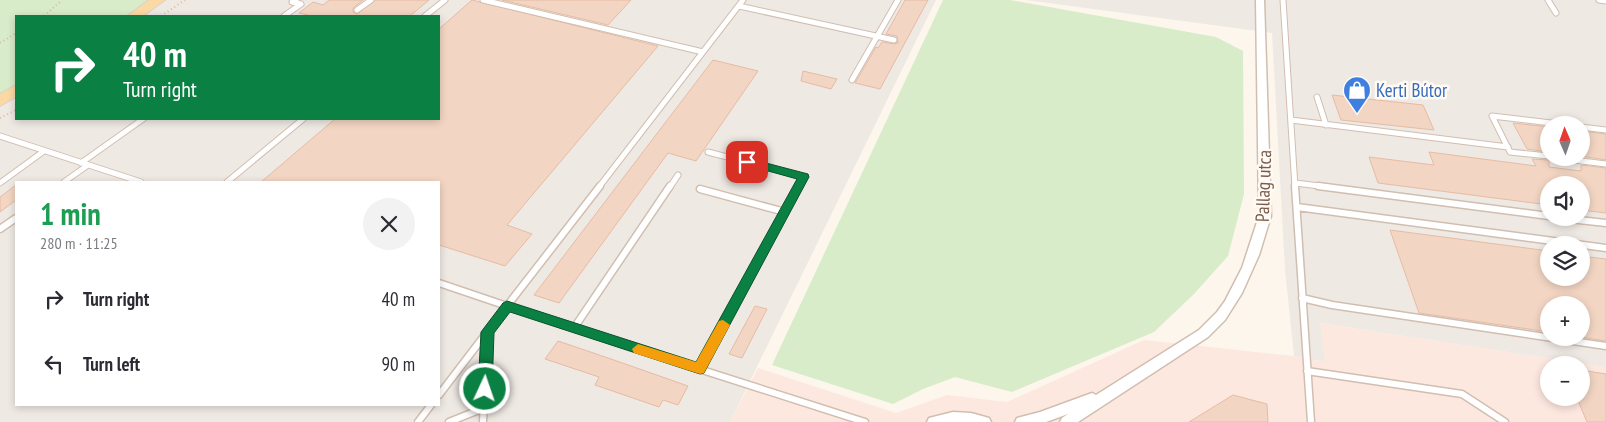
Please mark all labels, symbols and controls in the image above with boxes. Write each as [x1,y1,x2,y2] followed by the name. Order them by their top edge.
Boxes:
[123,31,187,77] text: 40 m
[40,35,105,100] icon: right
[123,75,197,103] text: Turn right
[1342,75,1372,114] shop icon: Kerti Bútor
[1376,78,1448,102] place label: Kerti Bútor
[1540,116,1590,166] north arrow
[1540,116,1590,406] map controls
[726,141,768,183] pin
[733,148,761,176] icon: arrive
[1250,150,1276,222] street label: Pallag utca
[1540,176,1590,226] button: sound
[40,194,101,233] text: 1 min
[363,198,415,250] button: close
[40,233,118,253] text: 280 m · 11:25
[1540,236,1590,286] button: layers
[40,285,68,313] icon: right
[83,287,149,311] text: Turn right
[382,287,415,311] text: 40 m
[1540,296,1590,346] button: +
[40,350,68,378] icon: left
[83,352,140,376] text: Turn left
[382,352,415,376] text: 90 m
[1540,356,1590,406] button: −
[458,362,510,414] position arrow

